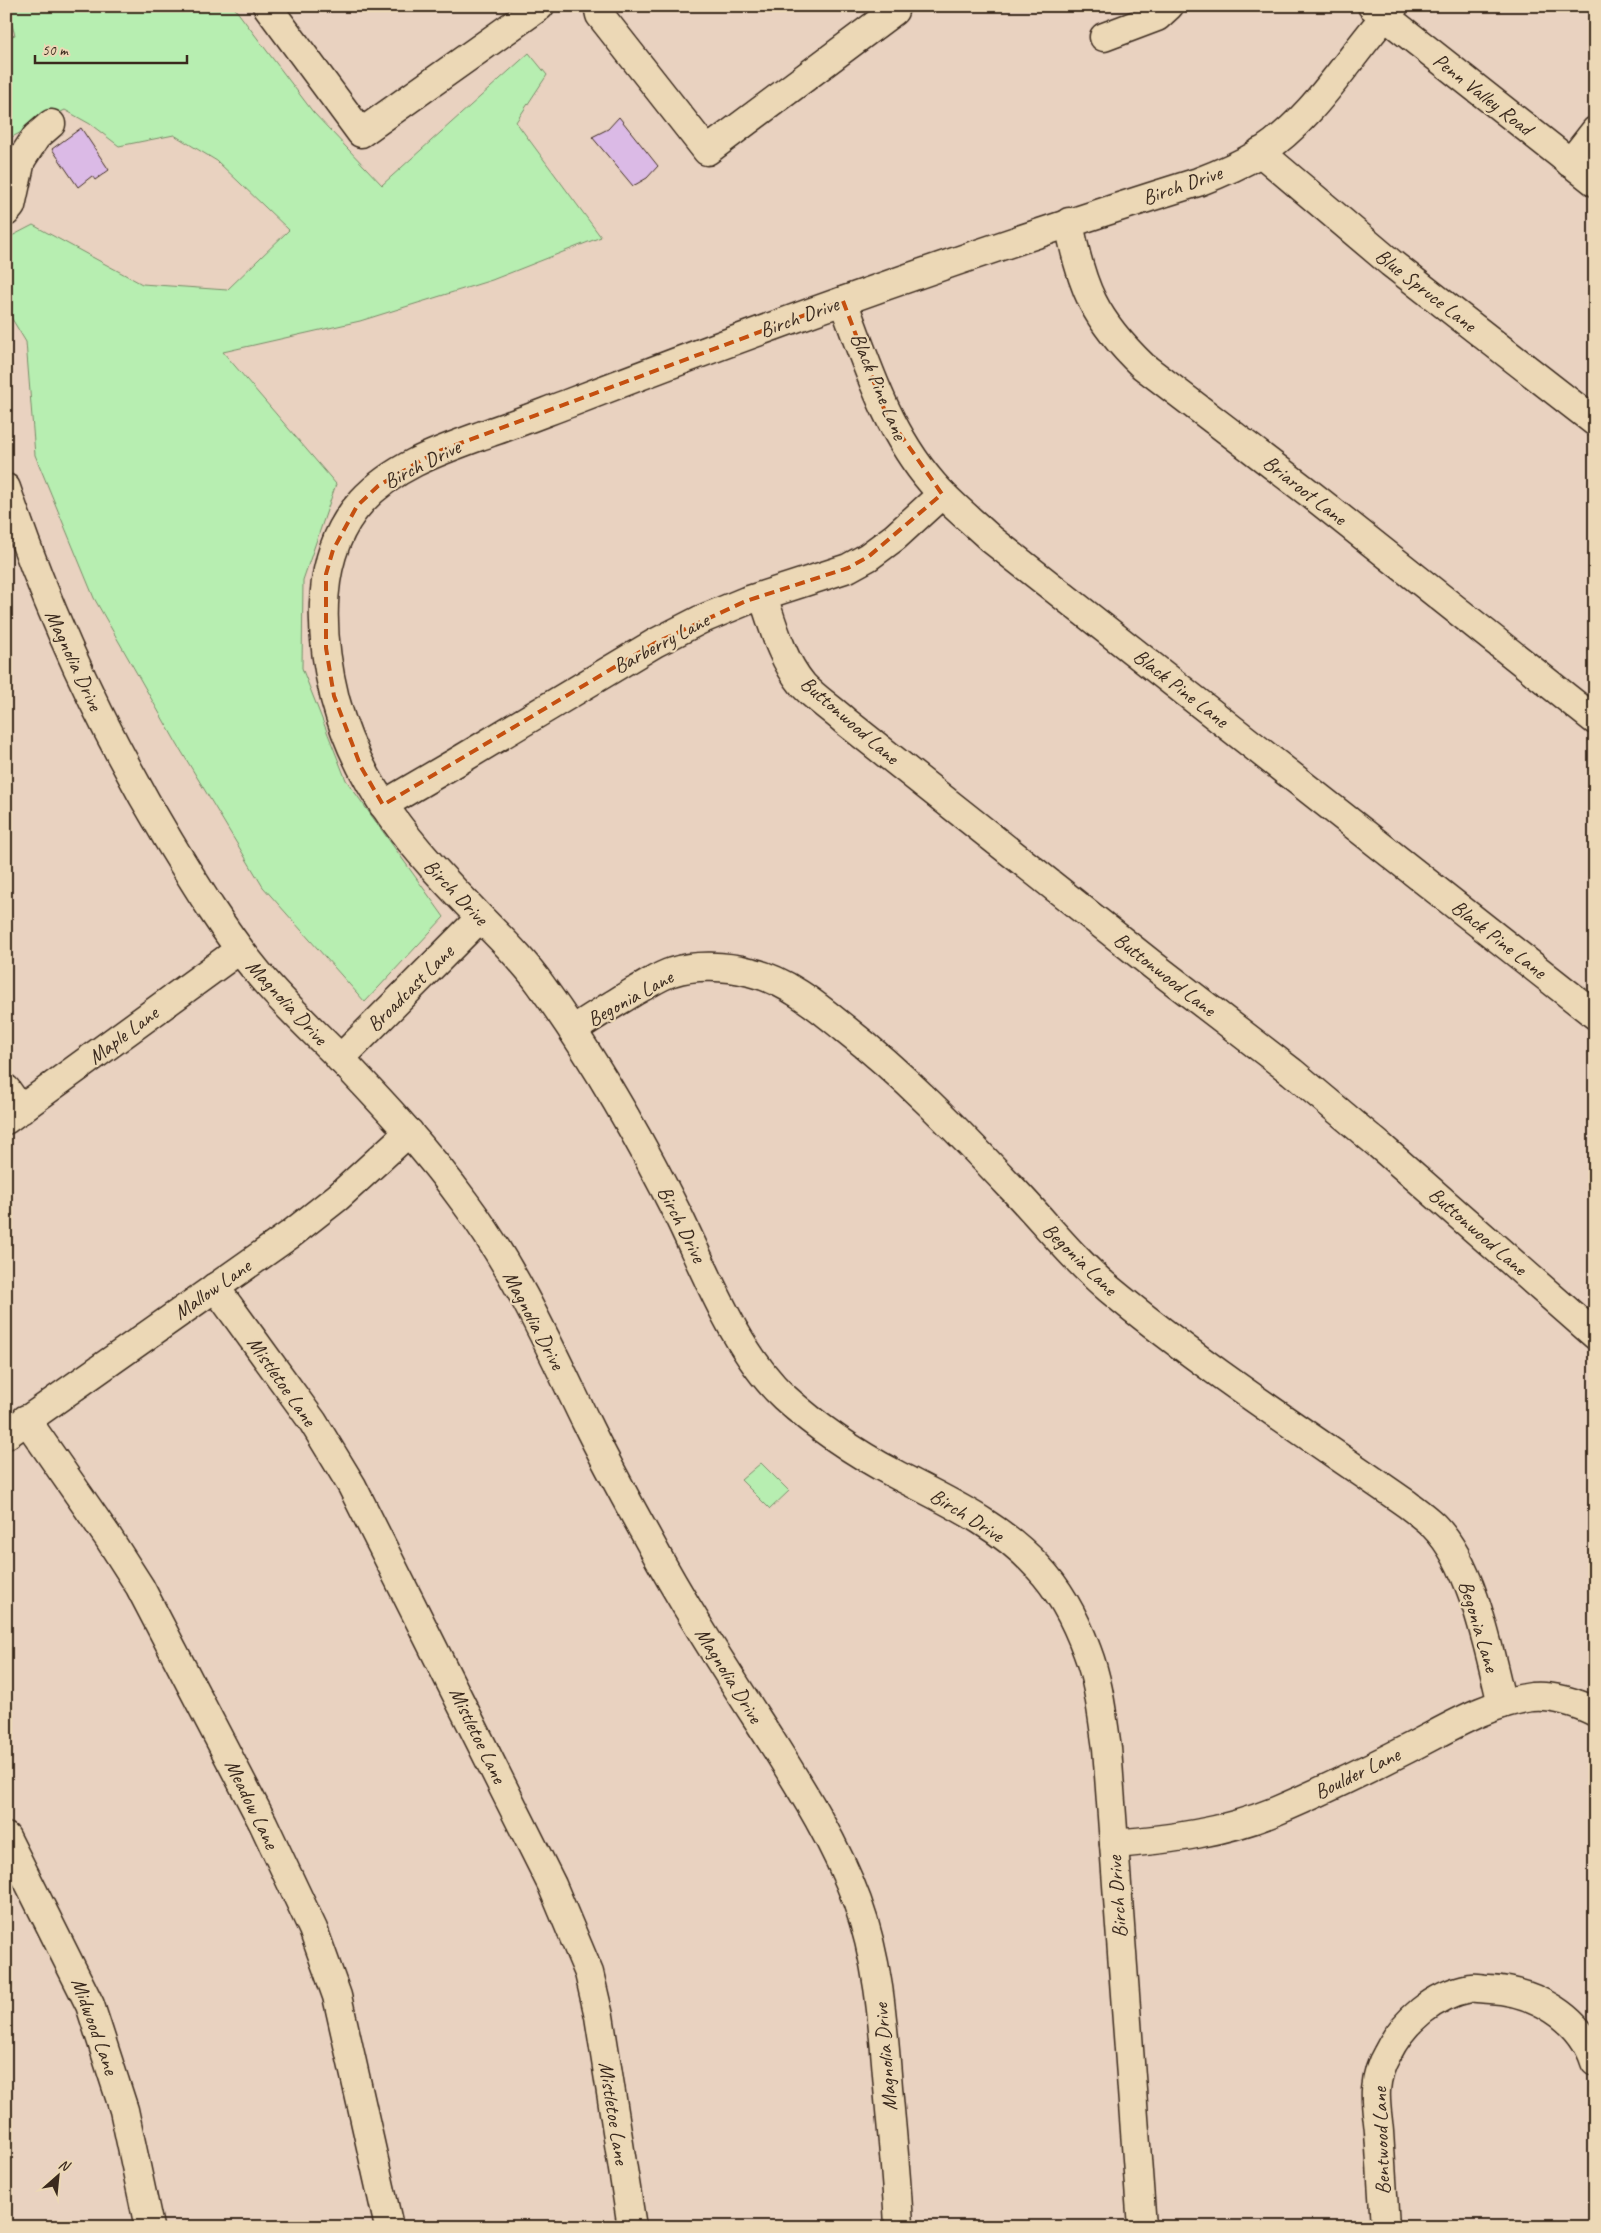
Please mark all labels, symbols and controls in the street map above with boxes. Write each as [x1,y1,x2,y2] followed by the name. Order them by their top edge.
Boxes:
[35,32,188,64] scale bar
[42,41,69,60] text: 50 m
[1428,47,1540,143] street label: Penn Valley Road
[1139,159,1226,211] street label: Birch Drive
[1370,243,1483,338] street label: Blue Spruce Lane
[756,290,843,343] street label: Birch Drive
[845,329,914,444] street label: Black Pine Lane
[380,433,466,494] street label: Birch Drive
[1258,449,1353,531] street label: Briaroot Lane
[39,606,109,715] street label: Magnolia Drive
[609,606,715,679] street label: Barberry Lane
[1128,643,1235,734] street label: Black Pine Lane
[795,670,905,771] street label: Buttonwood Lane
[418,853,495,931] street label: Birch Drive
[1446,894,1553,985] street label: Black Pine Lane
[1109,926,1222,1023] street label: Buttonwood Lane
[361,938,460,1037] street label: Broadcast Lane
[241,954,334,1051] street label: Magnolia Drive
[583,963,678,1032] street label: Begonia Lane
[83,999,165,1070] street label: Maple Lane
[1423,1181,1533,1282] street label: Buttonwood Lane
[652,1182,713,1268] street label: Birch Drive
[1037,1217,1124,1302] street label: Begonia Lane
[168,1252,258,1325] street label: Mallow Lane
[497,1266,571,1375] street label: Magnolia Drive
[242,1331,323,1432] street label: Mistletoe Lane
[925,1482,1010,1548] street label: Birch Drive
[1453,1577,1506,1676] street label: Begonia Lane
[689,1622,769,1729] street label: Magnolia Drive
[444,1683,513,1788] street label: Mistletoe Lane
[1310,1741,1405,1805] street label: Boulder Lane
[219,1755,285,1854] street label: Meadow Lane
[1101,1854,1133,1939] street label: Birch Drive
[66,1974,125,2079] street label: Midwood Lane
[867,2001,903,2112] street label: Magnolia Drive
[593,2060,635,2167] street label: Mistletoe Lane
[1366,2086,1396,2195] street label: Bentwood Lane
[32,2150,82,2200] north arrow
[56,2155,73,2175] text: N

